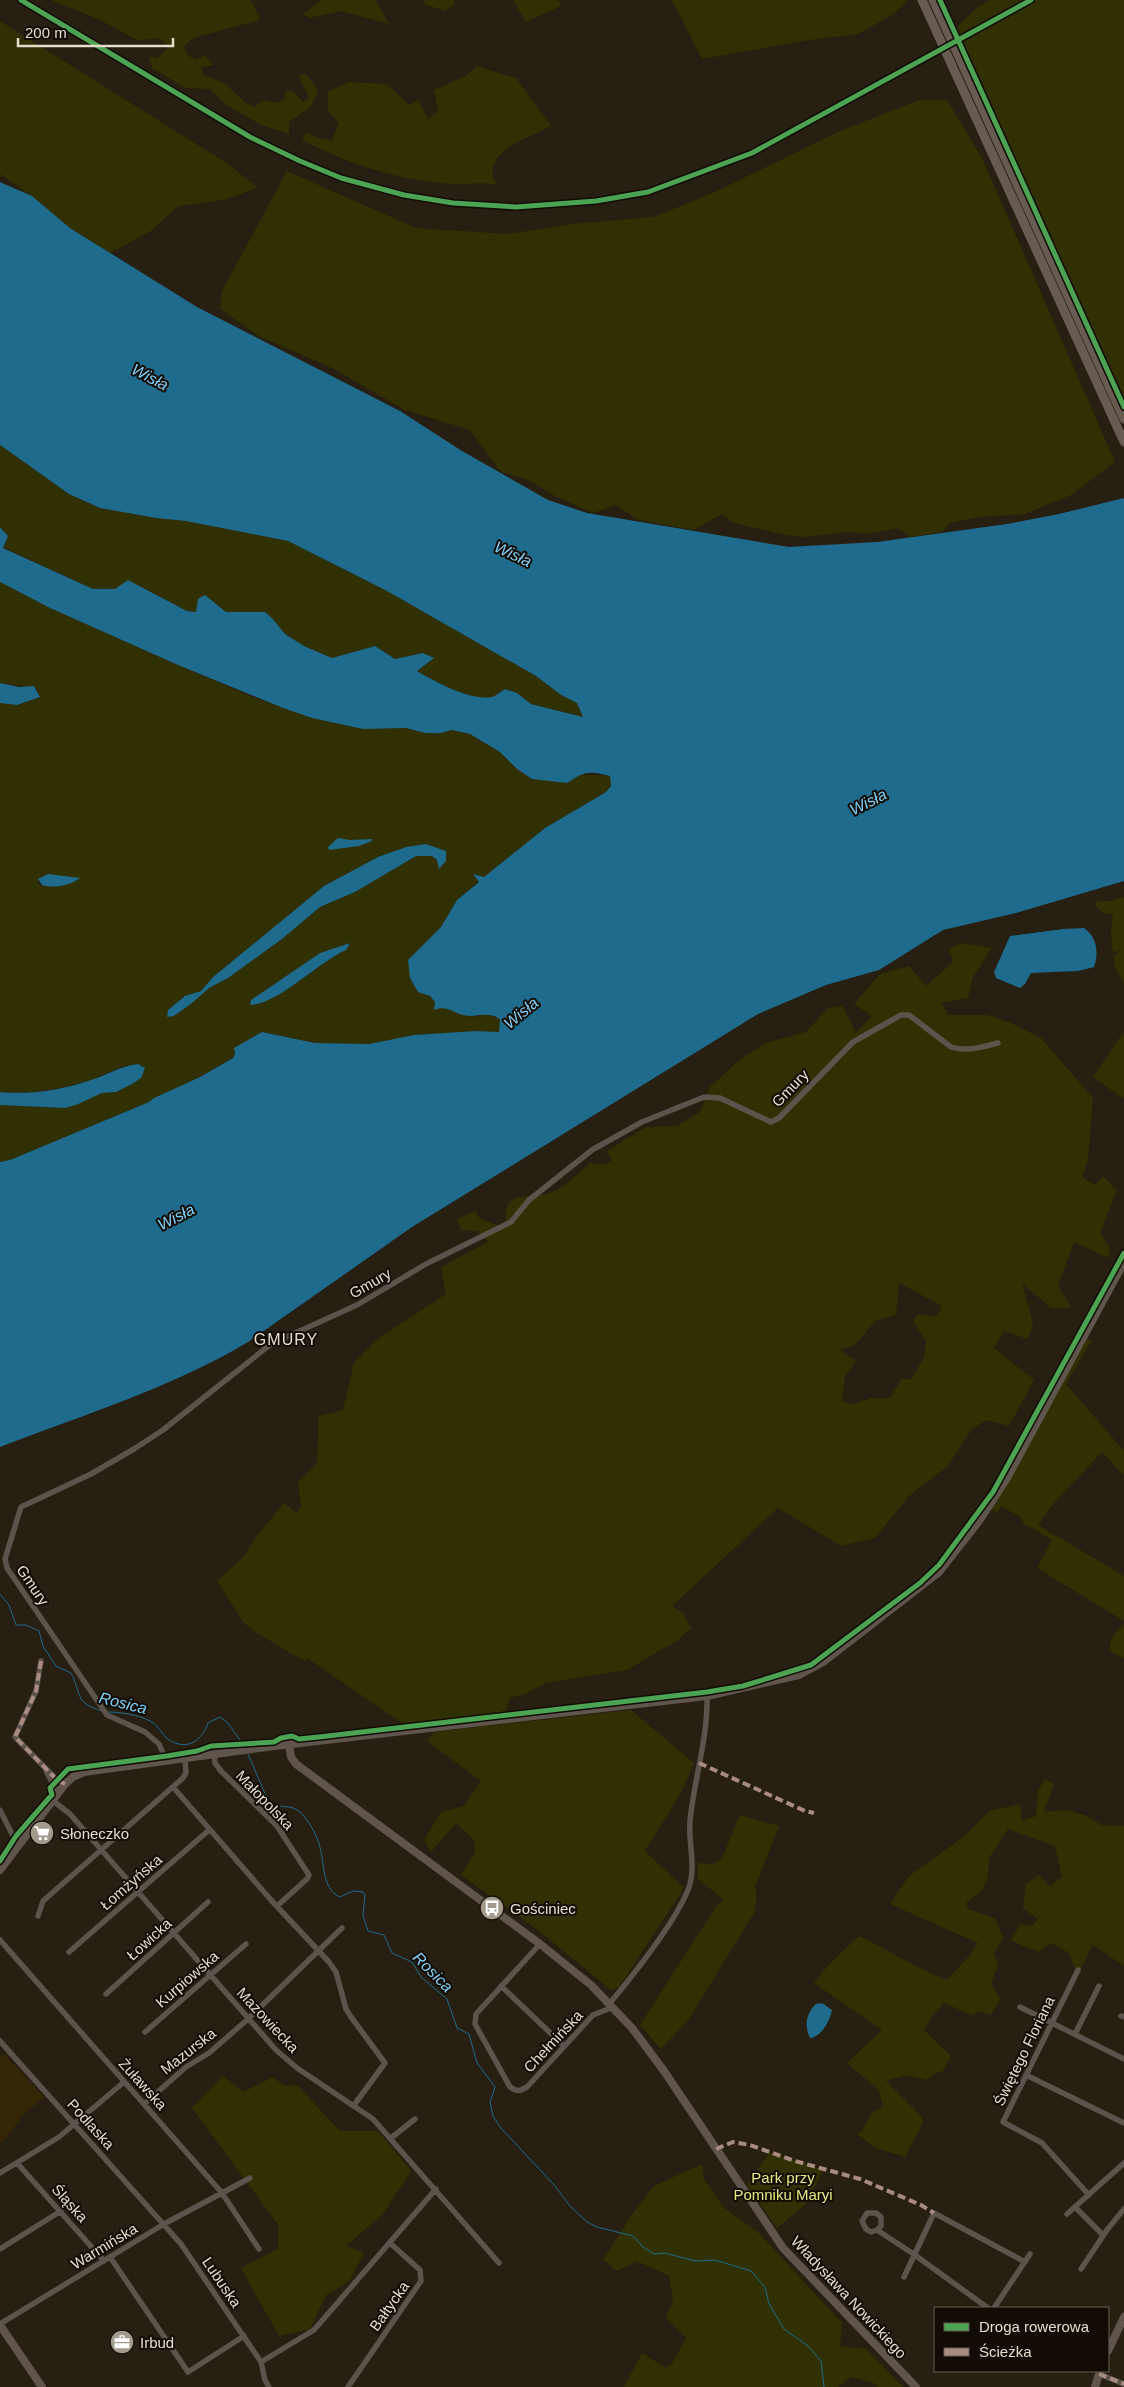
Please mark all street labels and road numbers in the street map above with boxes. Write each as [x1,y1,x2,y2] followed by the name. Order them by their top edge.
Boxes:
[768,1066,812,1110] street label: Gmury
[346,1264,394,1302] street label: Gmury
[13,1562,53,1609] street label: Gmury
[233,1767,298,1834] street label: Małopolska
[97,1850,166,1913] street label: Łomżyńska
[123,1914,175,1963] street label: Łowicka
[152,1947,222,2011] street label: Kurpiowska
[234,1984,303,2056] street label: Mazowiecka
[990,1993,1058,2109] street label: Świętego Floriana
[520,2006,586,2075] street label: Chełmińska
[157,2024,219,2078] street label: Mazurska
[115,2055,171,2114] street label: Żuławska
[64,2095,118,2153] street label: Podlaska
[49,2181,92,2226] street label: Śląska
[68,2219,141,2272] street label: Warmińska
[788,2232,910,2362] street label: Władysława Nowickiego
[199,2254,245,2311] street label: Lubuska
[366,2277,413,2334] street label: Bałtycka

